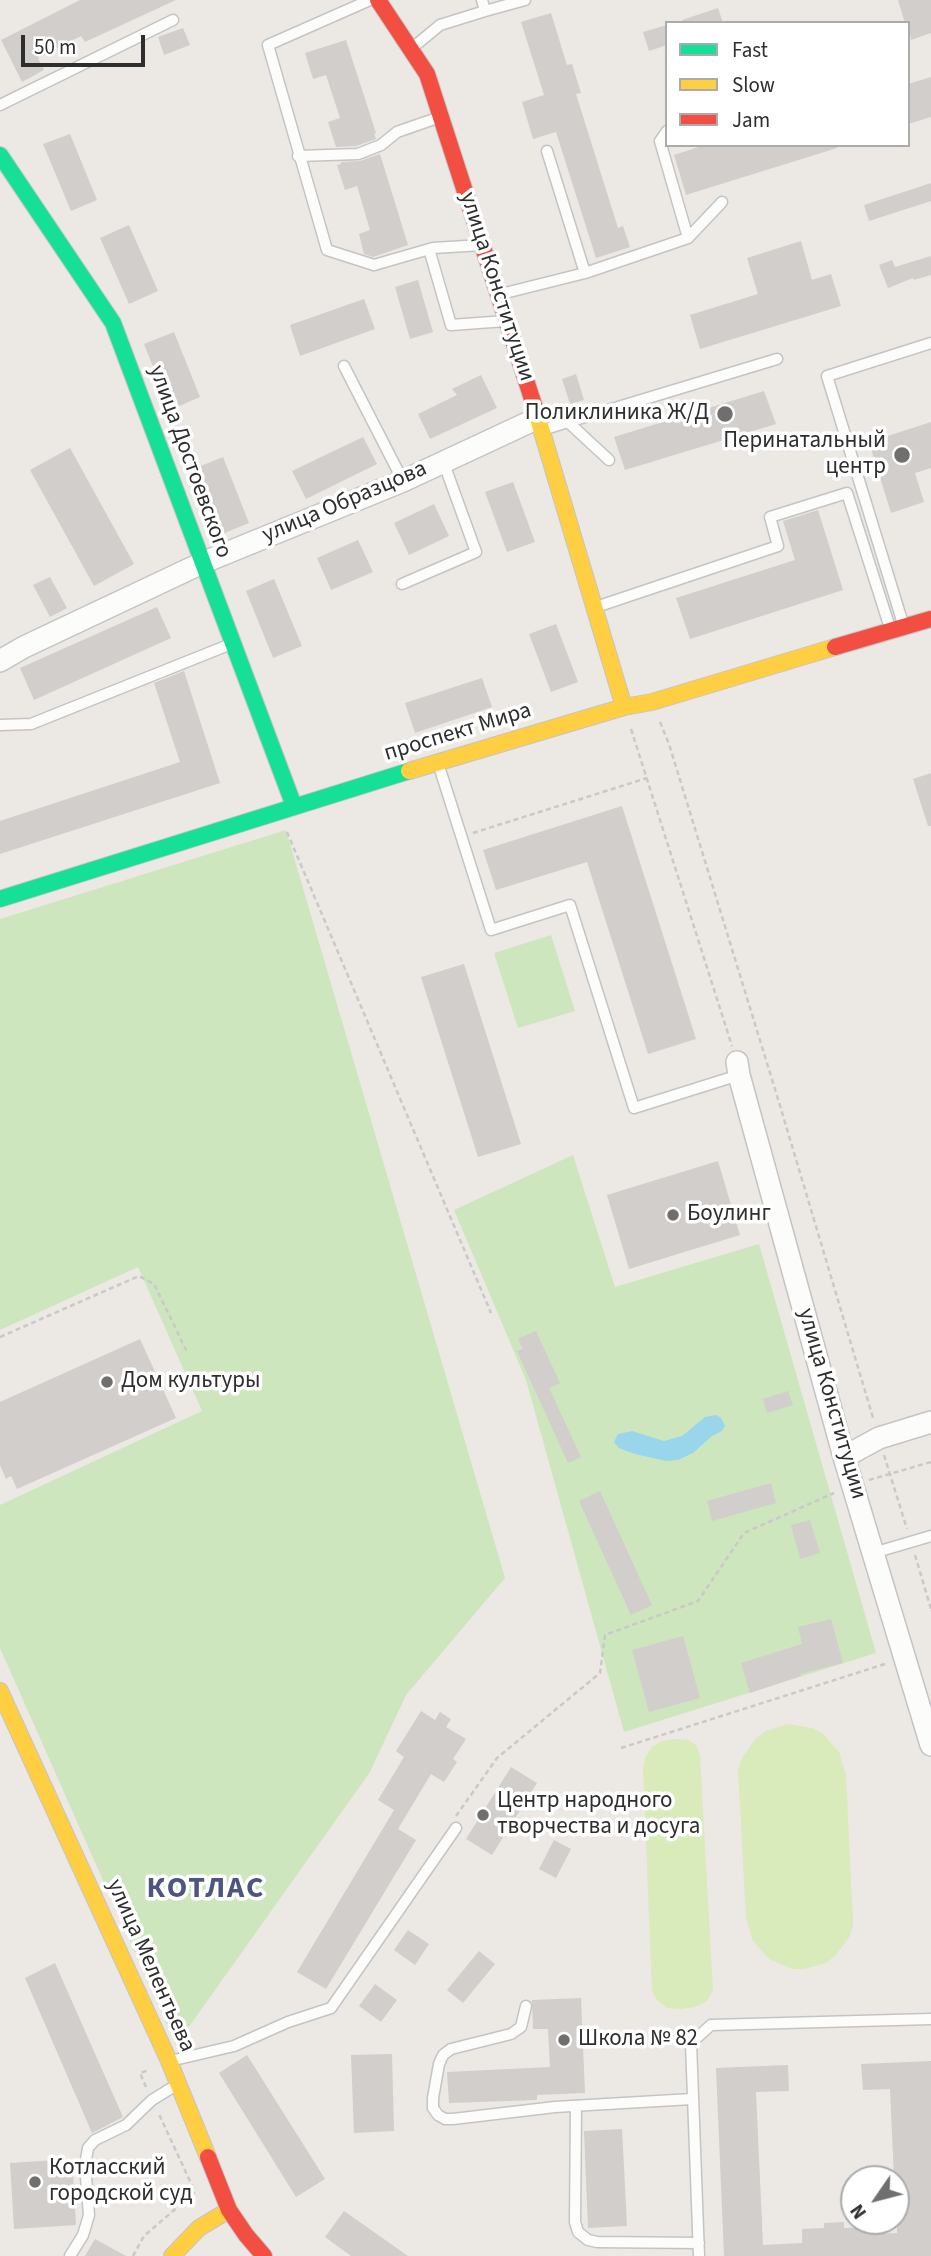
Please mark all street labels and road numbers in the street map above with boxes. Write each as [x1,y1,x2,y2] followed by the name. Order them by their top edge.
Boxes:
[452,189,540,385] street label: улица Конституции
[141,362,237,562] street label: улица Достоевского
[259,456,431,550] street label: улица Образцова
[381,698,535,768] street label: проспект Мира
[791,1305,871,1503] street label: улица Конституции
[100,1875,200,2057] street label: улица Мелентьева

